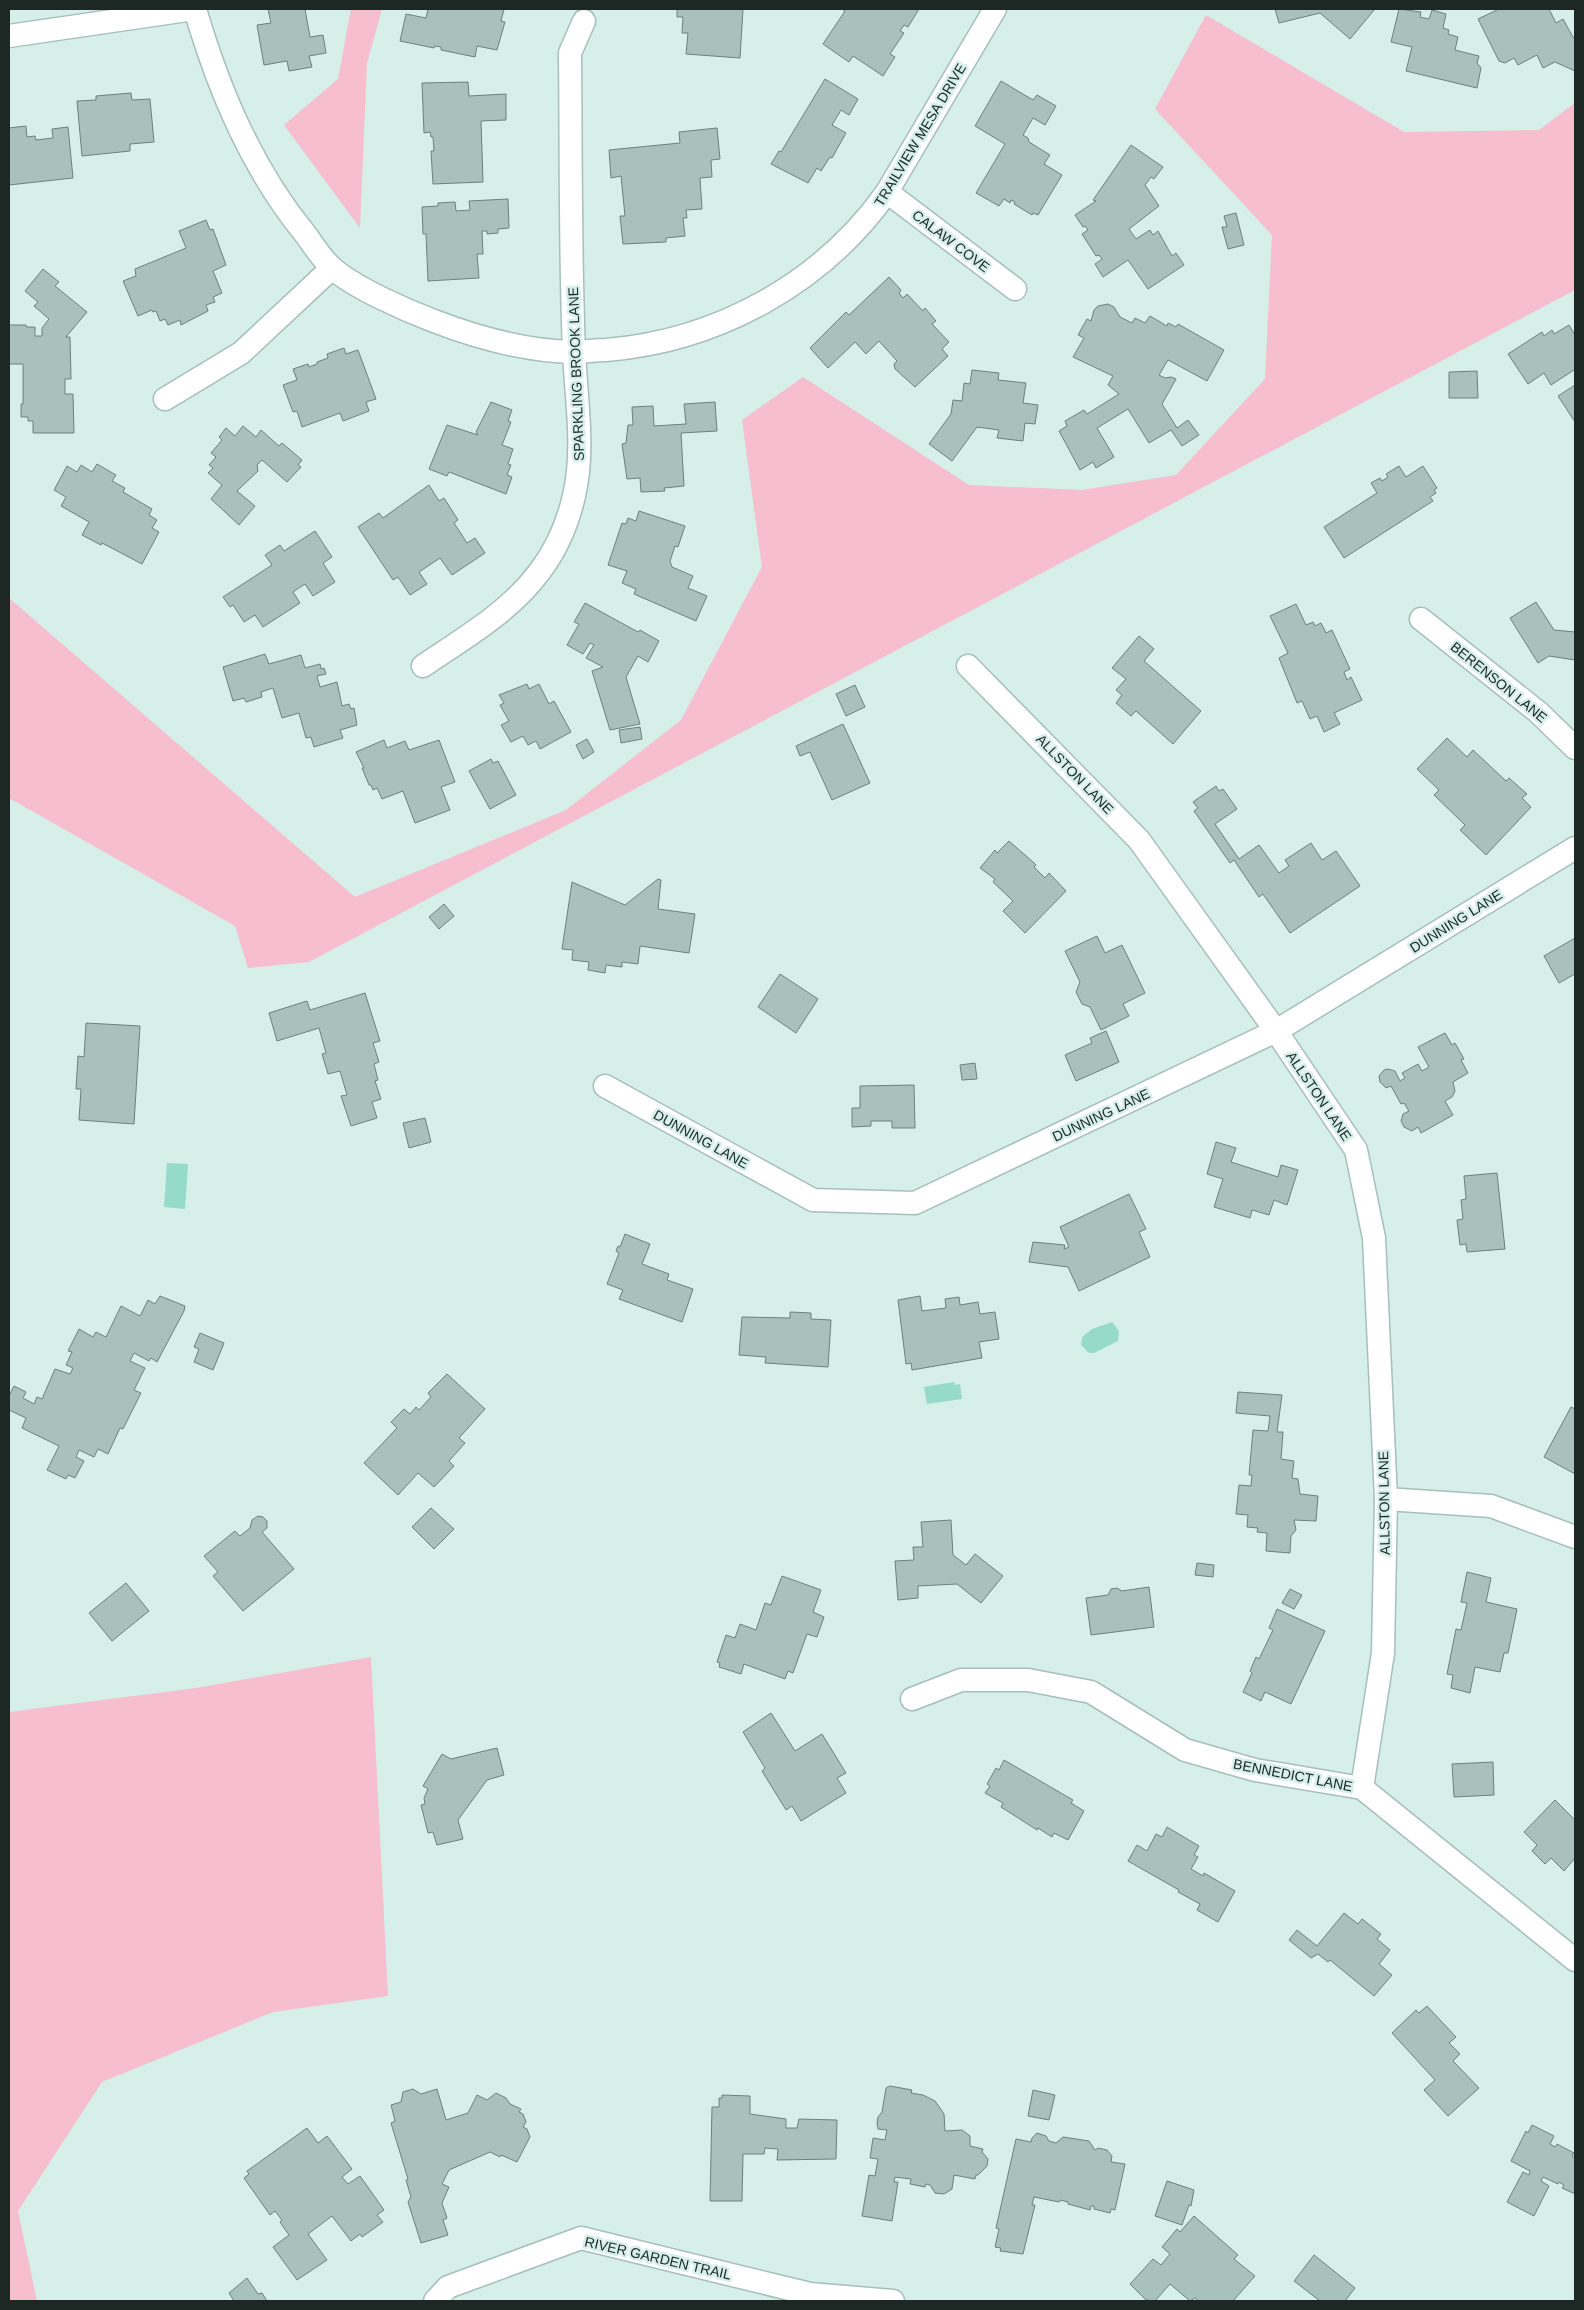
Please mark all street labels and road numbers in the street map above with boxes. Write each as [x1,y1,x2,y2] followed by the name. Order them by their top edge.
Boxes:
[871,61,969,209] street label: TRAILVIEW MESA DRIVE
[909,207,993,275] street label: CALAW COVE
[565,287,587,461] street label: SPARKLING BROOK LANE
[1448,638,1550,726] street label: BERENSON LANE
[1033,731,1117,817] street label: ALLSTON LANE
[1407,886,1505,956] street label: DUNNING LANE
[1283,1048,1355,1144] street label: ALLSTON LANE
[1050,1085,1152,1145] street label: DUNNING LANE
[651,1106,751,1172] street label: DUNNING LANE
[1375,1451,1393,1555] street label: ALLSTON LANE
[1232,1756,1354,1794] street label: BENNEDICT LANE
[583,2233,733,2283] street label: RIVER GARDEN TRAIL

